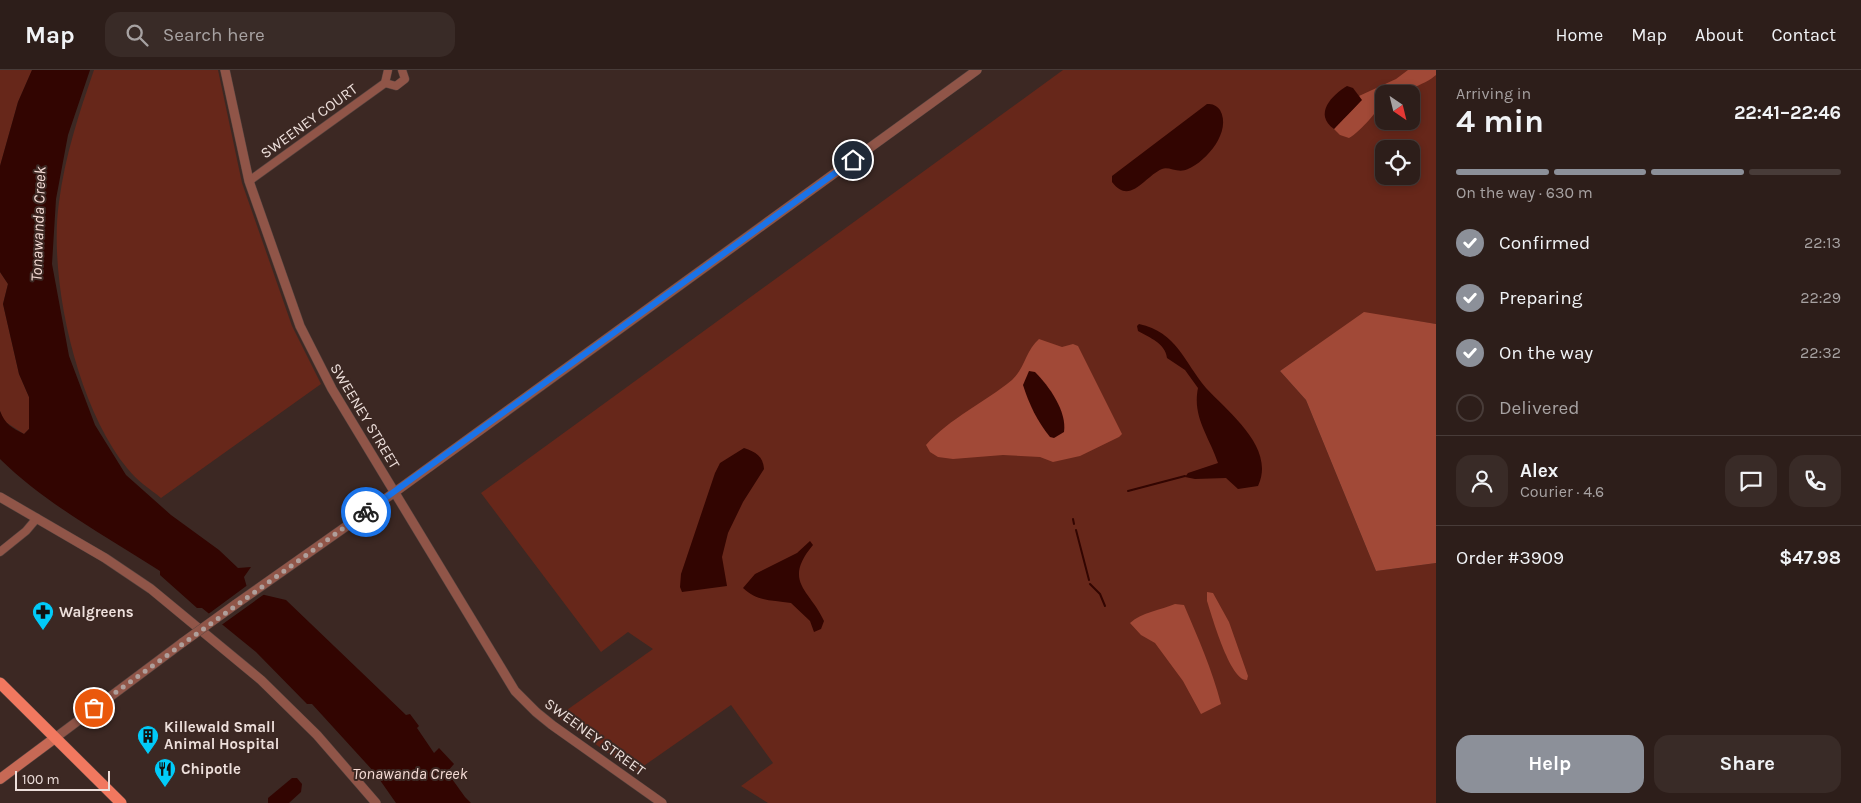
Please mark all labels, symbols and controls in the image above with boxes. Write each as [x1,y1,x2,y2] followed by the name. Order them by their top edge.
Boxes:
[105,12,455,57] search box
[25,21,75,49] text: Map
[123,21,151,49] icon: search
[163,24,265,46] text: Search here
[1555,24,1603,46] text: Home
[1631,24,1667,46] text: Map
[1695,24,1744,46] text: About
[1772,24,1836,46] text: Contact
[257,80,361,162] street label: SWEENEY COURT
[1456,84,1531,103] text: Arriving in
[1375,85,1420,130] north arrow
[1375,85,1420,185] map controls
[1734,102,1841,124] text: 22:41–22:46
[1456,103,1544,140] text: 4 min
[832,139,874,181] pin
[1375,140,1420,185] button: locate
[839,146,867,174] icon: home
[26,165,50,282] water label: Tonawanda Creek
[1456,183,1593,202] text: On the way · 630 m
[1456,229,1484,257] icon: check
[1499,232,1590,254] text: Confirmed
[1804,233,1841,252] text: 22:13
[1456,284,1484,312] icon: check
[1499,287,1582,309] text: Preparing
[1800,288,1841,307] text: 22:29
[1456,339,1484,367] icon: check
[1499,342,1593,364] text: On the way
[1800,343,1841,362] text: 22:32
[326,360,404,472] street label: SWEENEY STREET
[1499,397,1579,419] text: Delivered
[1456,455,1508,507] button: person
[1725,455,1777,507] button: chat
[1789,455,1841,507] button: phone
[1520,460,1558,482] text: Alex
[1520,482,1604,501] text: Courier · 4.6
[341,487,391,537] courier
[352,498,380,526] icon: bike
[1456,547,1564,569] text: Order #3909
[1779,547,1841,569] text: $47.98
[31,600,55,631] pharmacy icon: Walgreens
[59,603,134,621] place label: Walgreens
[73,687,115,729] pin
[80,694,108,722] icon: bag
[541,694,649,780] street label: SWEENEY STREET
[164,718,279,753] place label: Killewald Small Animal Hospital
[136,724,160,755] building icon: Killewald Small Animal Hospital
[1456,735,1644,793] button: Help
[1654,735,1841,793] button: Share
[153,757,177,788] restaurant icon: Chipotle
[181,760,241,778] place label: Chipotle
[352,764,468,783] water label: Tonawanda Creek
[15,768,110,791] scale bar
[22,771,60,788] text: 100 m

